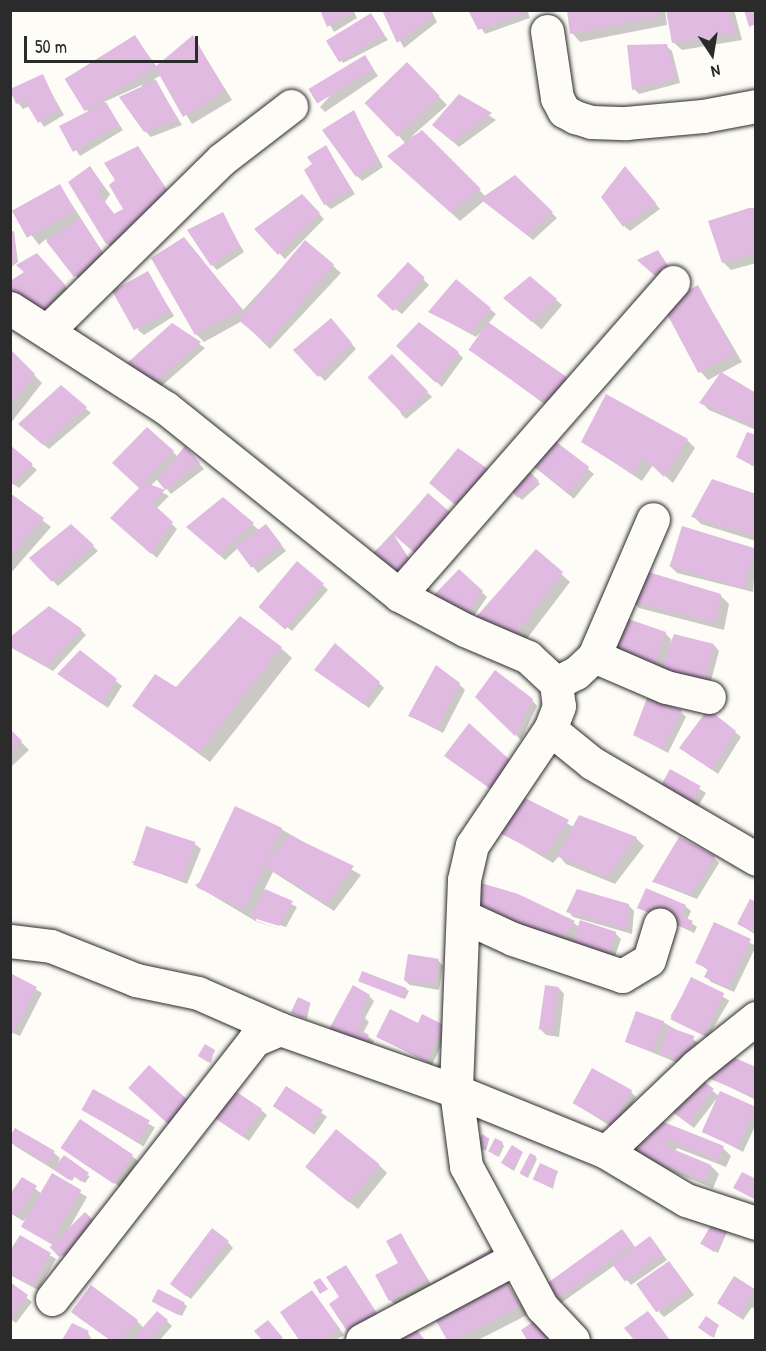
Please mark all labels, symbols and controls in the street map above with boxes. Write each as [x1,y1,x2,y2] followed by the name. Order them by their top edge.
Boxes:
[27,24,201,62] scale bar
[682,24,742,84] north arrow
[35,34,67,59] text: 50 m
[709,60,722,83] text: N

